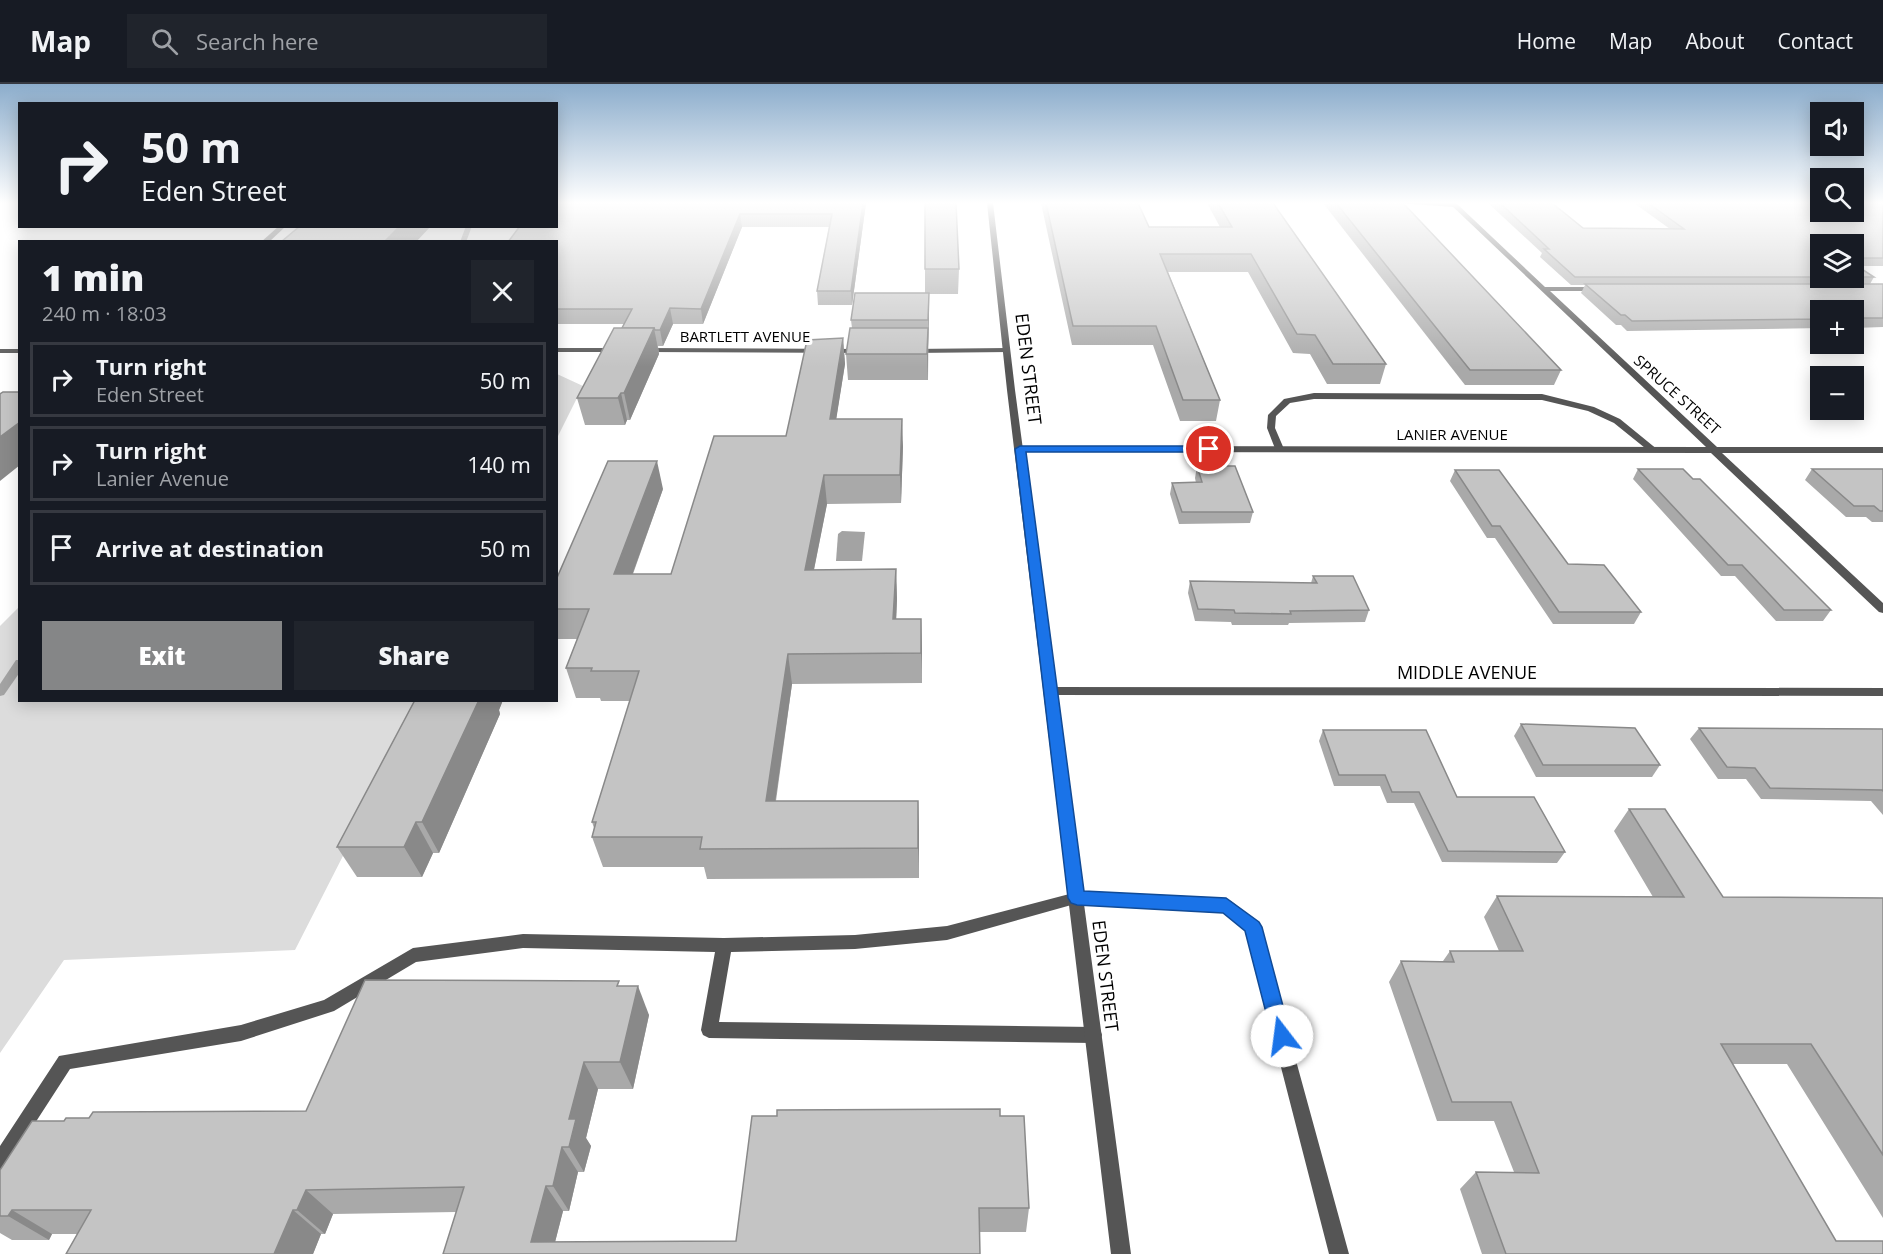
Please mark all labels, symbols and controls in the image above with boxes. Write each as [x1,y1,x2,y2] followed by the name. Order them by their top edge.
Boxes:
[127,14,547,68] search box
[30,22,91,60] text: Map
[148,25,181,58] icon: search
[196,26,319,56] text: Search here
[1517,27,1576,55] text: Home
[1609,27,1652,55] text: Map
[1685,27,1745,55] text: About
[1778,27,1853,55] text: Contact
[1810,102,1864,420] map controls
[1810,102,1864,156] button: sound
[141,118,241,175] text: 50 m
[42,126,120,204] icon: right
[1810,168,1864,222] button: search
[141,172,287,209] text: Eden Street
[1810,234,1864,288] button: layers
[42,253,144,302] text: 1 min
[471,260,534,323] button: close
[42,300,167,327] text: 240 m · 18:03
[1810,300,1864,354] button: +
[1010,312,1048,426] street label: EDEN STREET
[680,326,810,346] street label: BARTLETT AVENUE
[1630,350,1726,439] street label: SPRUCE STREET
[96,351,207,381] text: Turn right
[45,363,78,396] icon: right
[480,365,531,395] text: 50 m
[1810,366,1864,420] button: −
[96,381,204,408] text: Eden Street
[1183,423,1234,474] pin
[1396,424,1508,444] street label: LANIER AVENUE
[1192,432,1225,465] icon: arrive
[96,435,207,465] text: Turn right
[45,447,78,480] icon: right
[467,449,531,479] text: 140 m
[96,465,229,492] text: Lanier Avenue
[45,531,78,564] icon: arrive
[96,533,324,563] text: Arrive at destination
[480,533,531,563] text: 50 m
[42,621,282,690] button: Exit
[294,621,534,690] button: Share
[1397,660,1537,684] street label: MIDDLE AVENUE
[1087,919,1125,1033] street label: EDEN STREET
[1250,1004,1314,1068] position arrow

